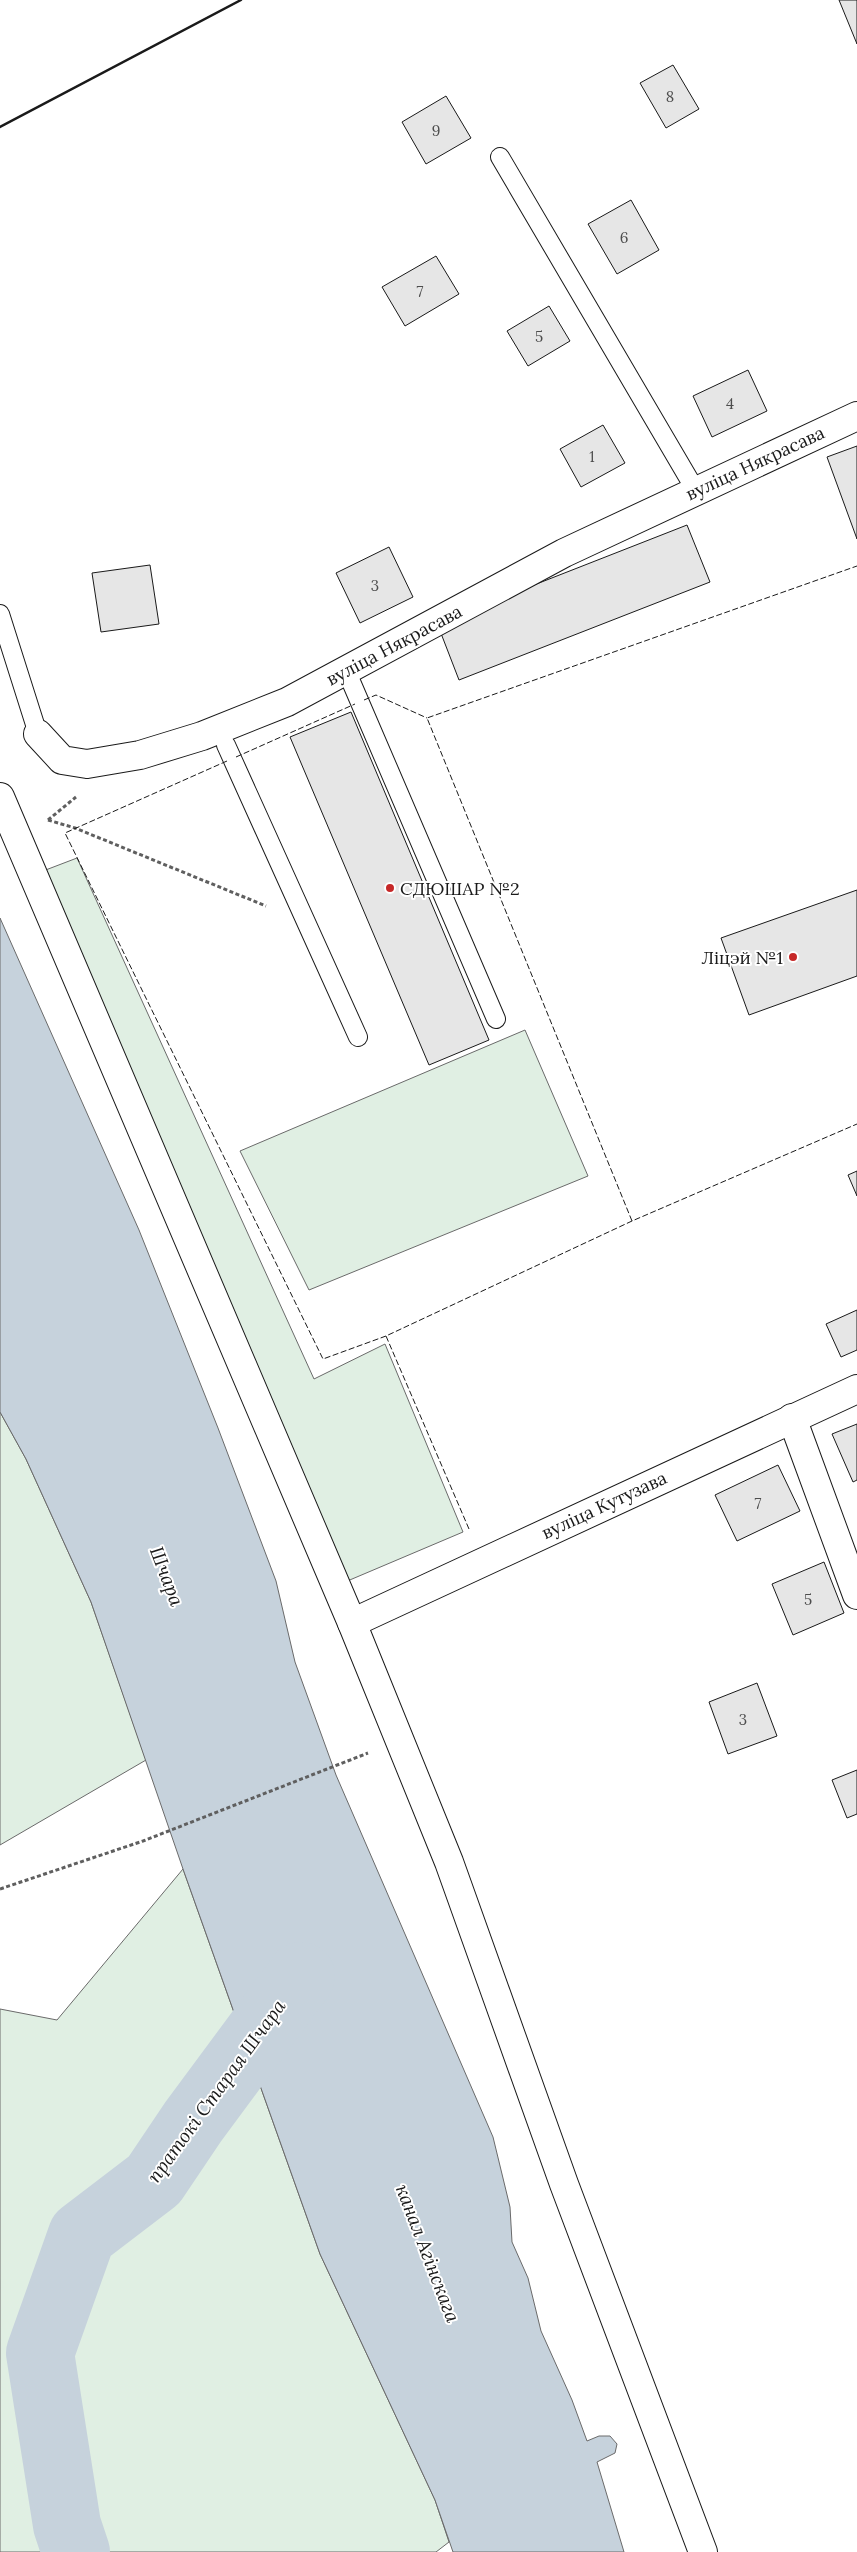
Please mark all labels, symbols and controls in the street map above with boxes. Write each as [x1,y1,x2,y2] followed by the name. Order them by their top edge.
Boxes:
[666,87,674,106] house number: 8
[432,121,440,140] house number: 9
[620,228,628,247] house number: 6
[417,282,424,301] house number: 7
[535,327,543,346] house number: 5
[726,394,734,413] house number: 4
[682,421,828,505] street label: вуліца Някрасава
[589,447,595,466] house number: 1
[371,576,379,595] house number: 3
[322,599,466,691] street label: вуліца Някрасава
[400,877,520,900] place label: СДЮШАР №2
[384,882,396,894] marker: СДЮШАР №2
[701,946,783,969] place label: Ліцэй №1
[787,951,799,963] marker: Ліцэй №1
[538,1466,670,1544] street label: вуліца Кутузава
[755,1494,762,1513] house number: 7
[145,1543,189,1610] water label: Шчара
[804,1590,812,1609] house number: 5
[739,1710,747,1729] house number: 3
[142,1994,291,2187] water label: пратокі Старая Шчара
[391,2181,466,2326] water label: канал Агінскага

